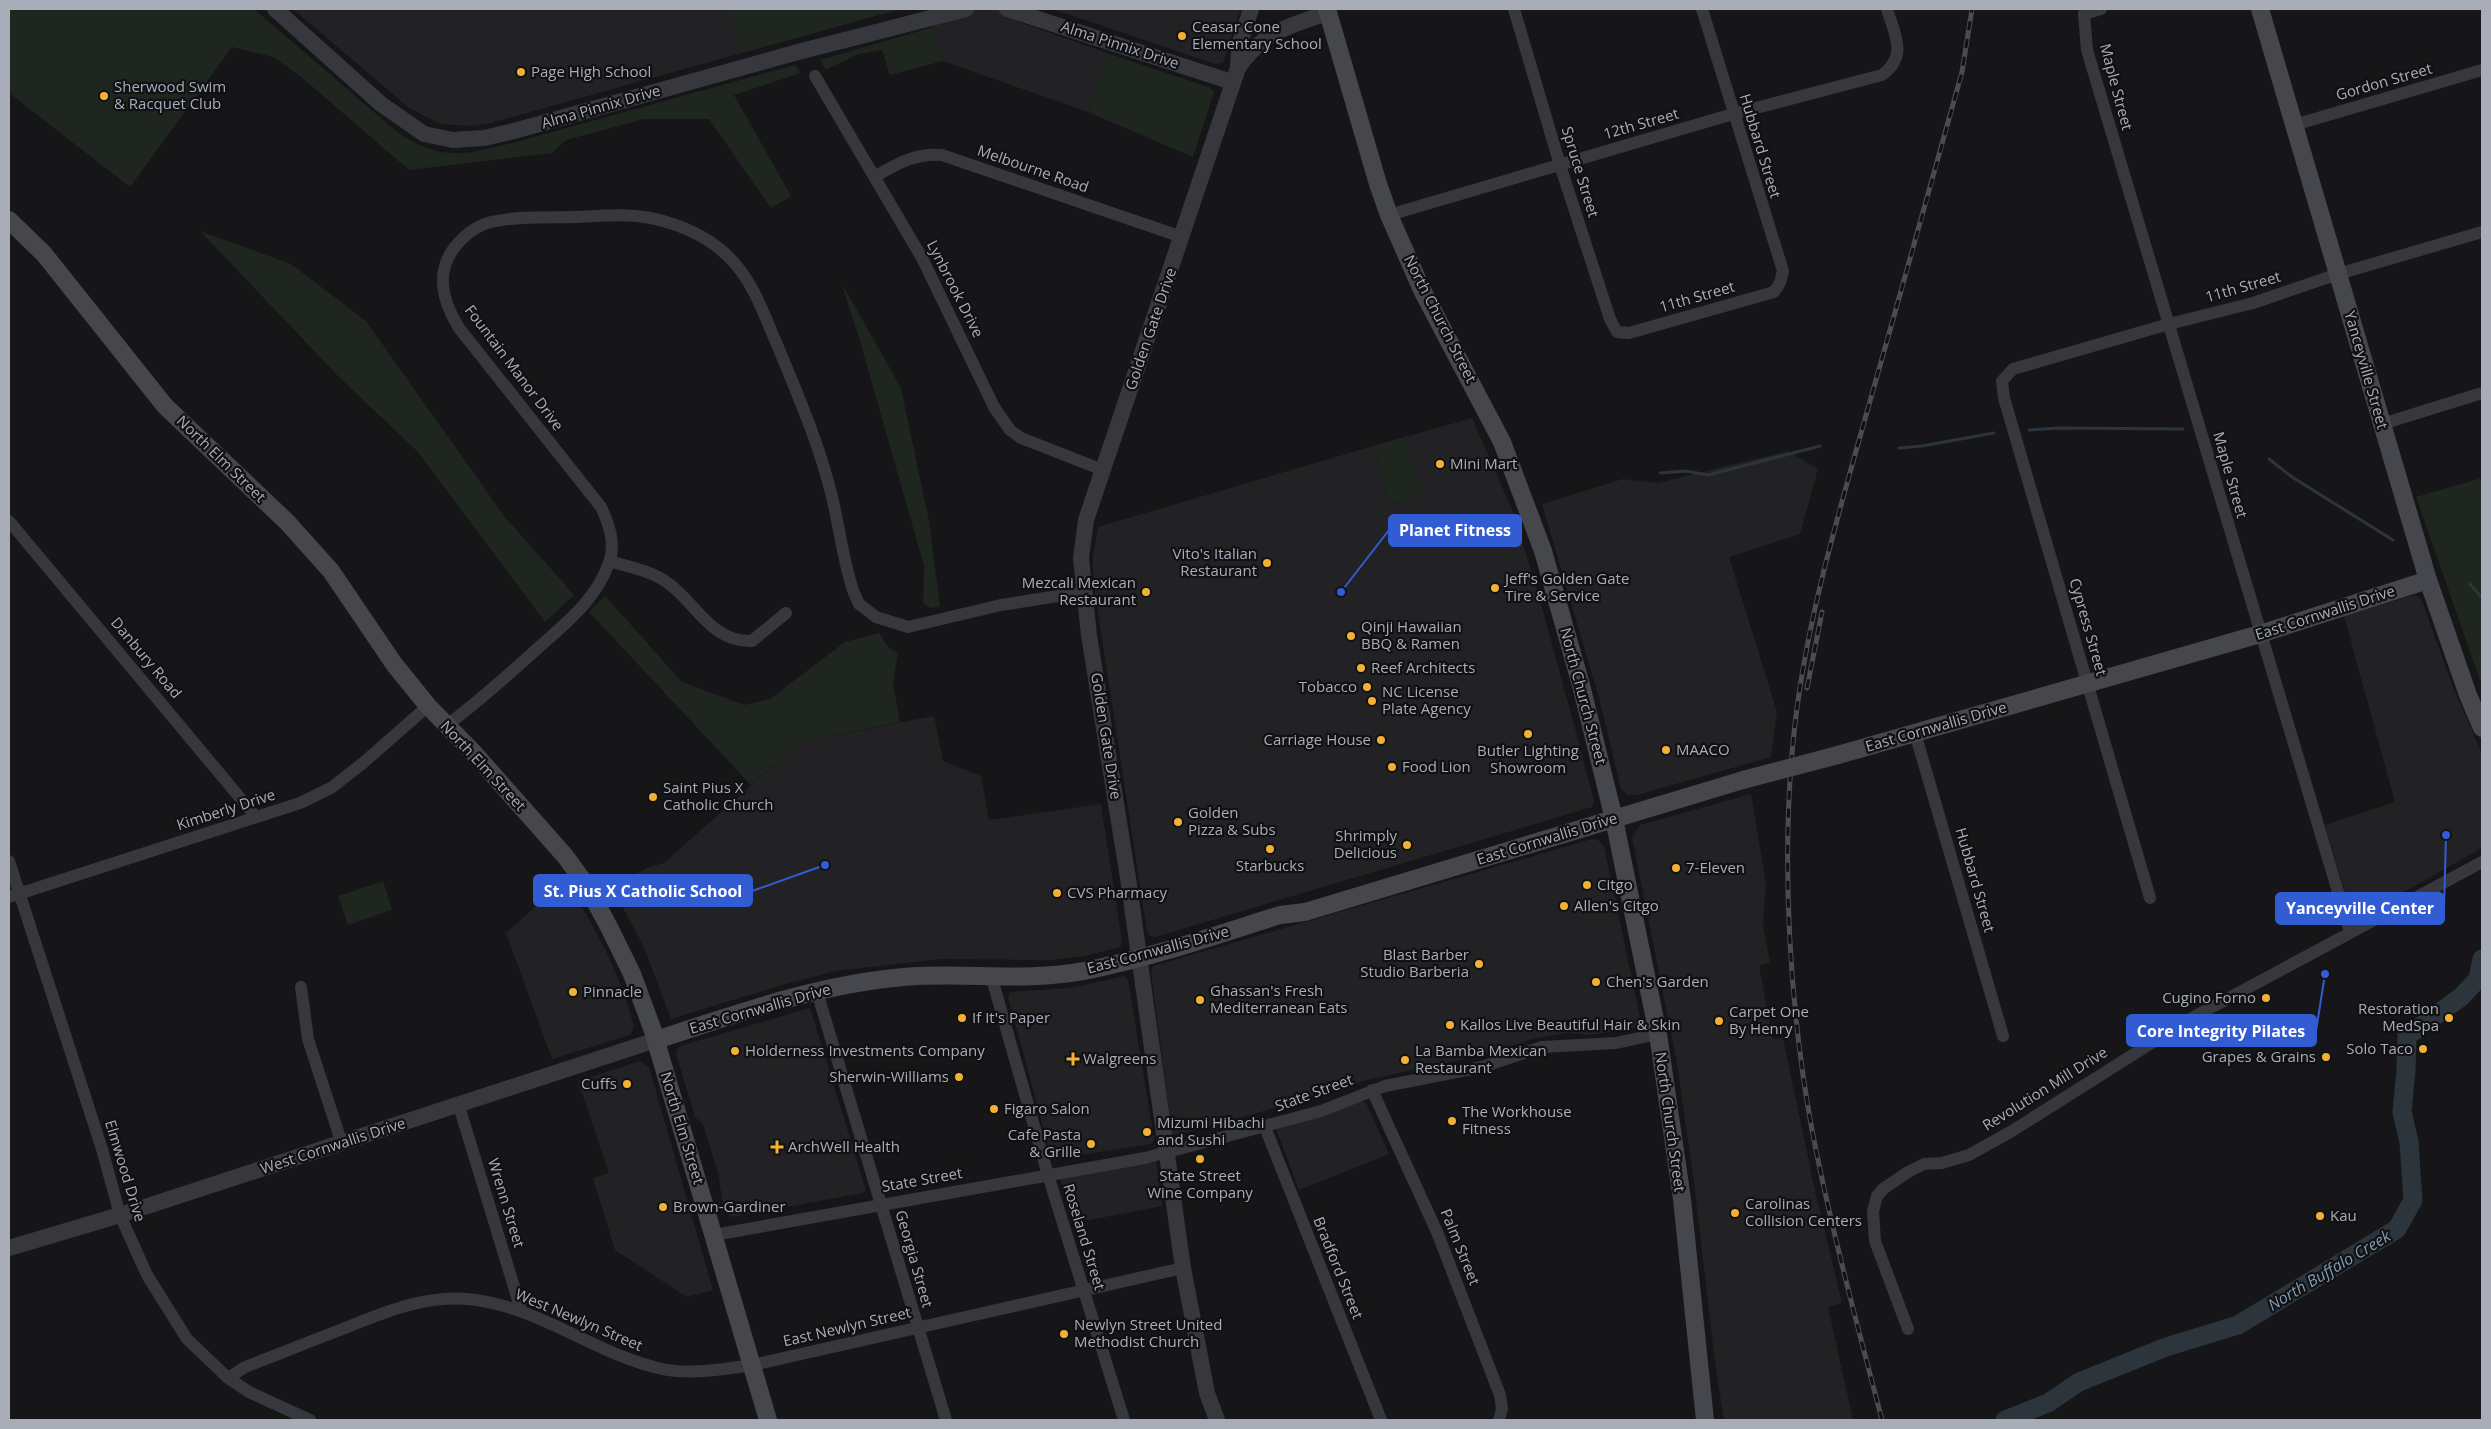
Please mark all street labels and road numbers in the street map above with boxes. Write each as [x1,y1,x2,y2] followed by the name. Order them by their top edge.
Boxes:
[1059,16,1182,73] street label: Alma Pinnix Drive
[2096,41,2138,132] street label: Maple Street
[2333,58,2434,104] street label: Gordon Street
[539,79,663,133] street label: Alma Pinnix Drive
[1736,91,1786,200] street label: Hubbard Street
[1601,103,1681,143] street label: 12th Street
[1558,124,1604,220] street label: Spruce Street
[975,140,1092,196] street label: Melbourne Road
[923,237,989,340] street label: Lynbrook Drive
[1400,251,1482,386] street label: North Church Street
[1120,265,1180,392] street label: Golden Gate Drive
[2203,266,2283,306] street label: 11th Street
[1657,276,1737,316] street label: 11th Street
[461,300,569,434] street label: Fountain Manor Drive
[2341,308,2393,431] street label: Yanceyville Street
[173,411,271,506] street label: North Elm Street
[2209,429,2253,520] street label: Maple Street
[2065,576,2112,678] street label: Cypress Street
[2252,580,2397,644] street label: East Cornwallis Drive
[107,613,187,702] street label: Danbury Road
[1556,625,1612,766] street label: North Church Street
[1087,671,1127,801] street label: Golden Gate Drive
[1863,696,2009,756] street label: East Cornwallis Drive
[437,716,531,815] street label: North Elm Street
[174,784,278,834] street label: Kimberly Drive
[1474,807,1619,869] street label: East Cornwallis Drive
[1951,825,2000,934] street label: Hubbard Street
[1085,920,1231,978] street label: East Cornwallis Drive
[687,978,833,1038] street label: East Cornwallis Drive
[1978,1042,2111,1135] street label: Revolution Mill Drive
[1651,1051,1691,1193] street label: North Church Street
[656,1069,710,1186] street label: North Elm Street
[1272,1069,1355,1115] street label: State Street
[258,1112,408,1178] street label: West Cornwallis Drive
[101,1117,151,1224] street label: Elmwood Drive
[484,1156,530,1250] street label: Wrenn Street
[880,1162,964,1196] street label: State Street
[1059,1181,1111,1292] street label: Roseland Street
[1437,1205,1485,1288] street label: Palm Street
[891,1208,938,1310] street label: Georgia Street
[1309,1214,1369,1322] street label: Bradford Street
[513,1283,646,1355] street label: West Newlyn Street
[781,1302,913,1350] street label: East Newlyn Street

